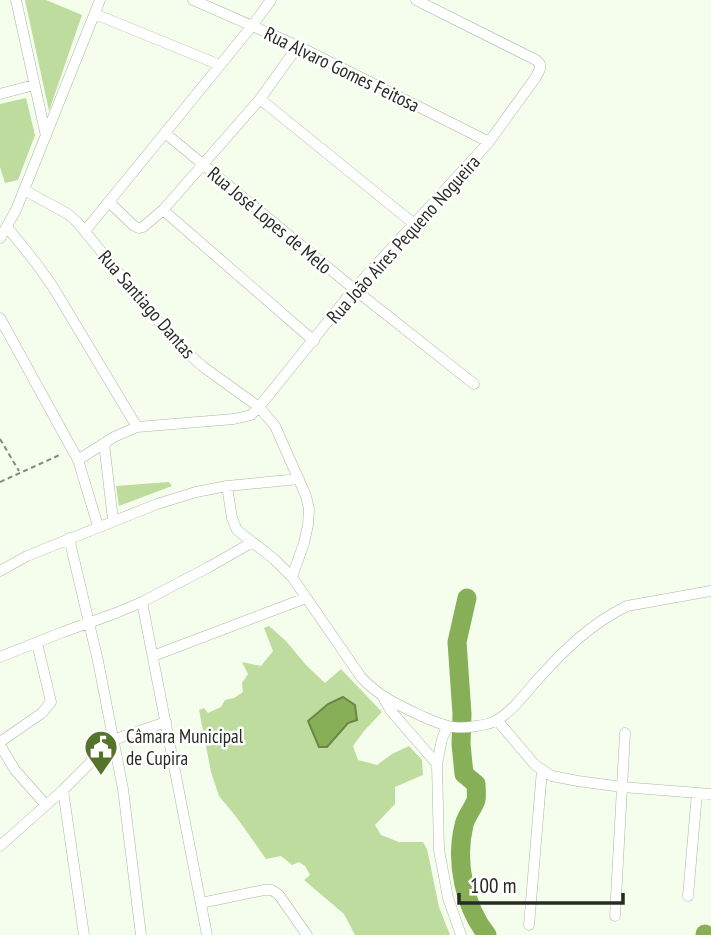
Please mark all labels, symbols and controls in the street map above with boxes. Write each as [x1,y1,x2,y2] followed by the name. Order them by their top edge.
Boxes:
[260,21,424,117] street label: Rua Alvaro Gomes Feitosa
[321,150,485,328] street label: Rua João Aires Pequeno Nogueira
[203,161,337,279] street label: Rua José Lopes de Melo
[93,245,201,363] street label: Rua Santiago Dantas
[126,724,244,770] place label: Câmara Municipal de Cupira
[82,728,120,777] public building icon: Câmara Municipal de Cupira
[459,862,624,906] scale bar
[470,872,516,899] text: 100 m

